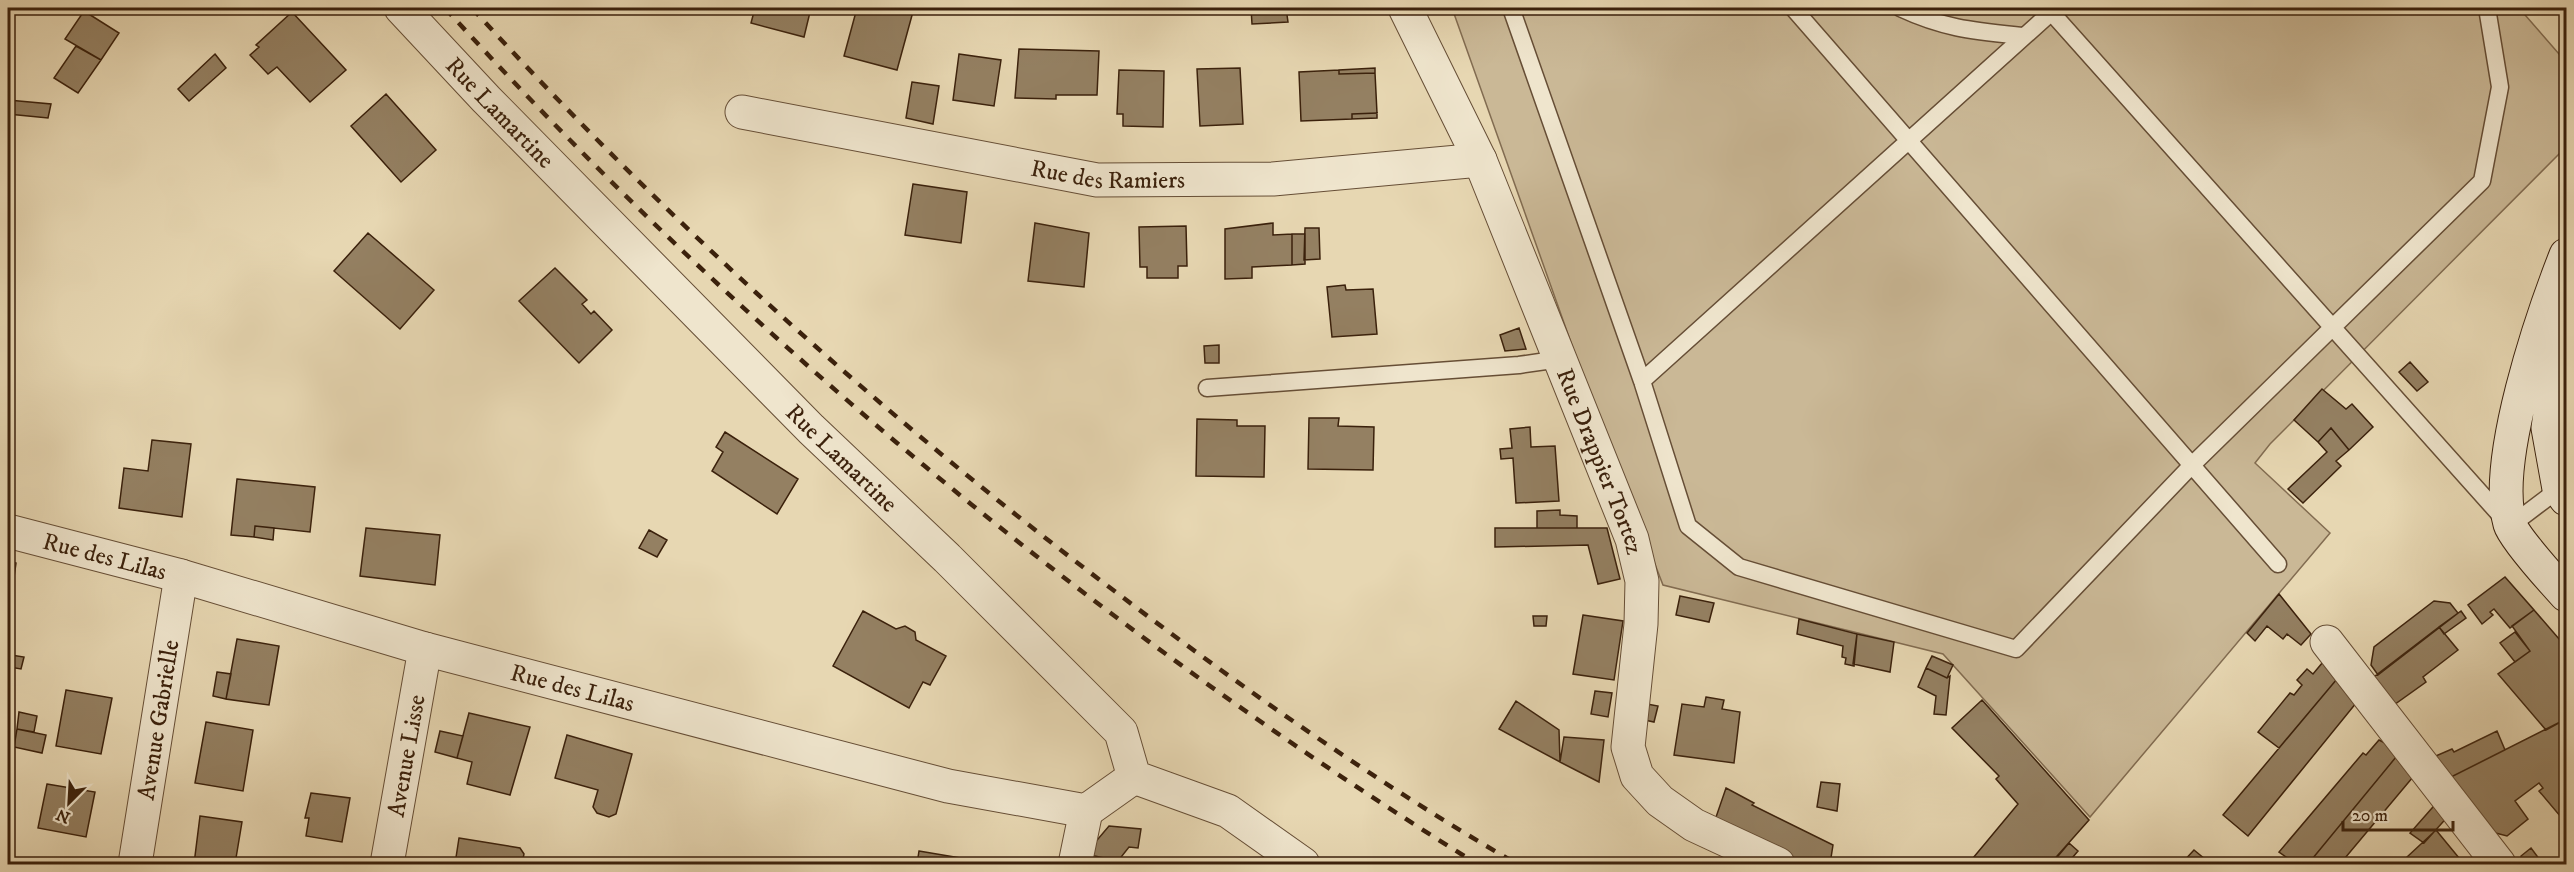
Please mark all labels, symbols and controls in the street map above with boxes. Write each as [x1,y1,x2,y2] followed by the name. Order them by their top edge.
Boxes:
[439,51,560,175] street label: Rue Lamartine
[1028,154,1185,196] street label: Rue des Ramiers
[1549,364,1649,558] street label: Rue Drappier Tortez
[779,398,903,519] street label: Rue Lamartine
[39,527,170,588] street label: Rue des Lilas
[131,638,187,802] street label: Avenue Gabrielle
[507,658,637,719] street label: Rue des Lilas
[382,692,433,819] street label: Avenue Lisse
[39,773,99,833] north arrow
[2343,794,2452,832] scale bar
[53,804,73,828] text: N
[2352,805,2388,827] text: 20 m

